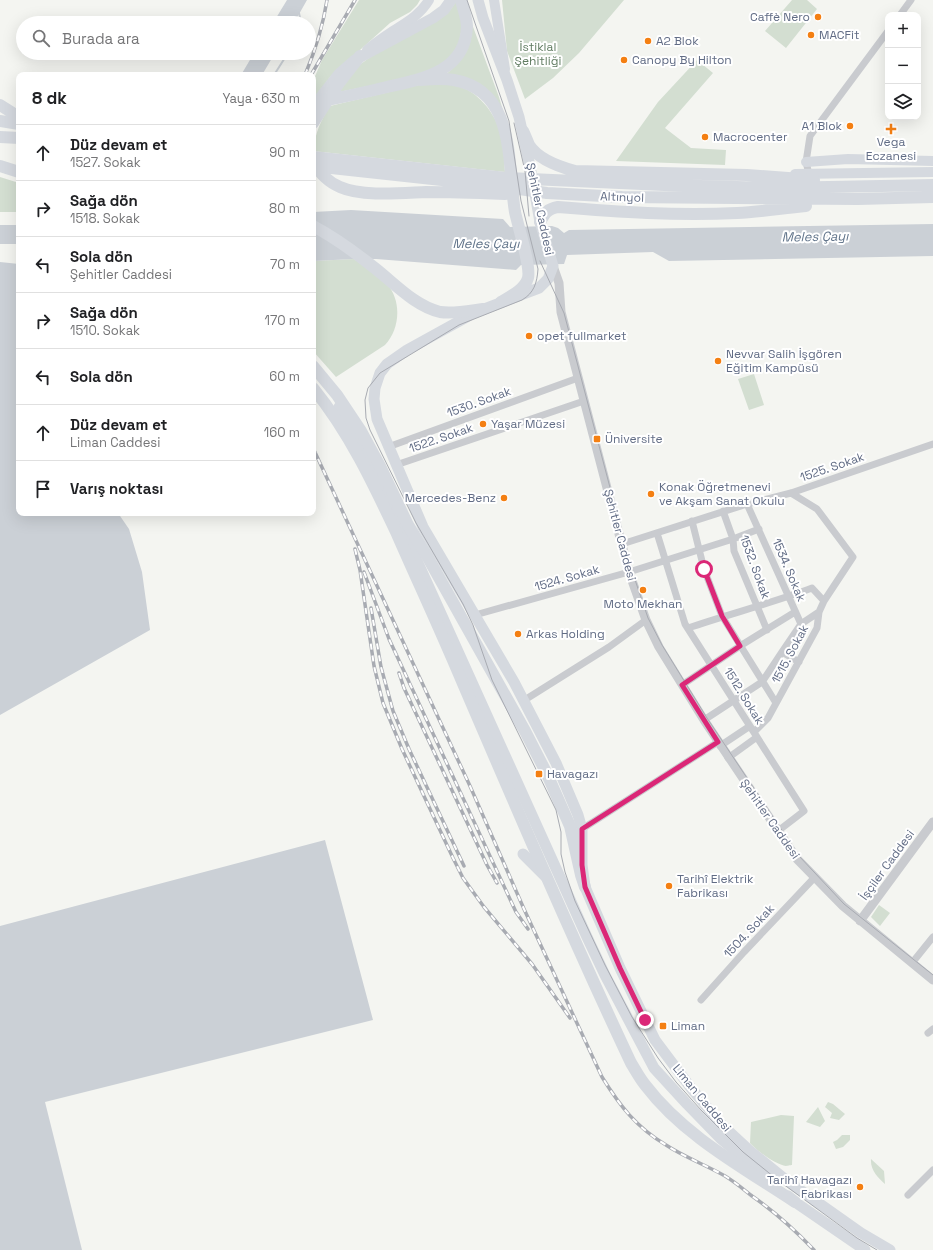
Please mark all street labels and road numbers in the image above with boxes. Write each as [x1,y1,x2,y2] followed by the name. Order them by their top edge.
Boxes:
[522,161,558,257] street label: Şehitler Caddesi
[600,188,644,206] street label: Altınyol
[445,383,514,421] street label: 1530. Sokak
[407,419,476,456] street label: 1522. Sokak
[798,448,867,485] street label: 1525. Sokak
[600,487,640,583] street label: Şehitler Caddesi
[736,533,774,602] street label: 1532. Sokak
[769,536,810,605] street label: 1534. Sokak
[533,561,602,595] street label: 1524. Sokak
[768,621,812,686] street label: 1515. Sokak
[720,664,768,728] street label: 1512. Sokak
[736,776,804,862] street label: Şehitler Caddesi
[856,827,918,903] street label: İşçiler Caddesi
[720,900,778,961] street label: 1504. Sokak
[669,1061,735,1135] street label: Liman Caddesi

